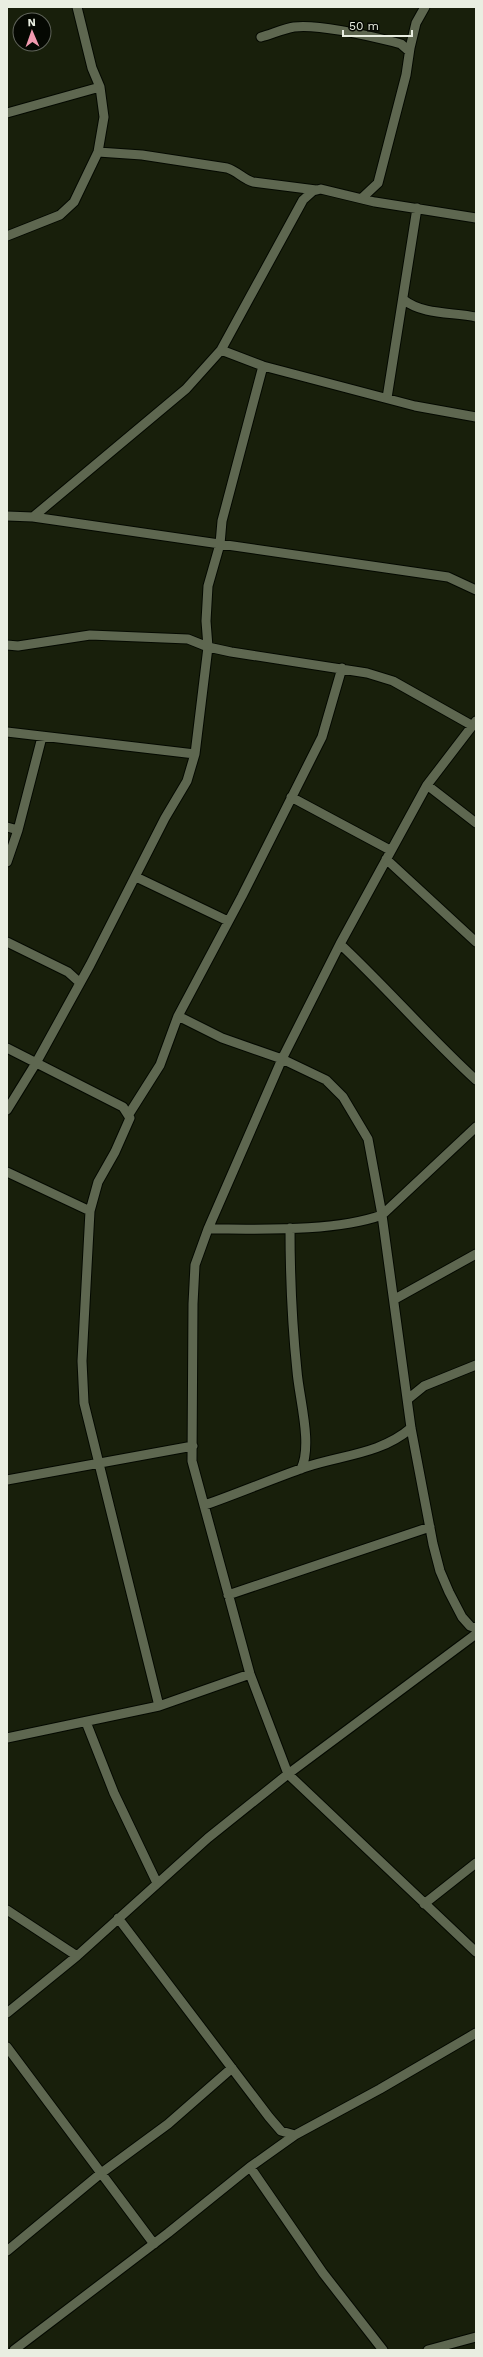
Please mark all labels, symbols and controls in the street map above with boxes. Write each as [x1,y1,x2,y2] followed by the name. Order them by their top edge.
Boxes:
[12,12,52,52] north arrow
[343,12,412,38] scale bar
[27,16,36,29] text: N
[349,19,379,33] text: 50 m

